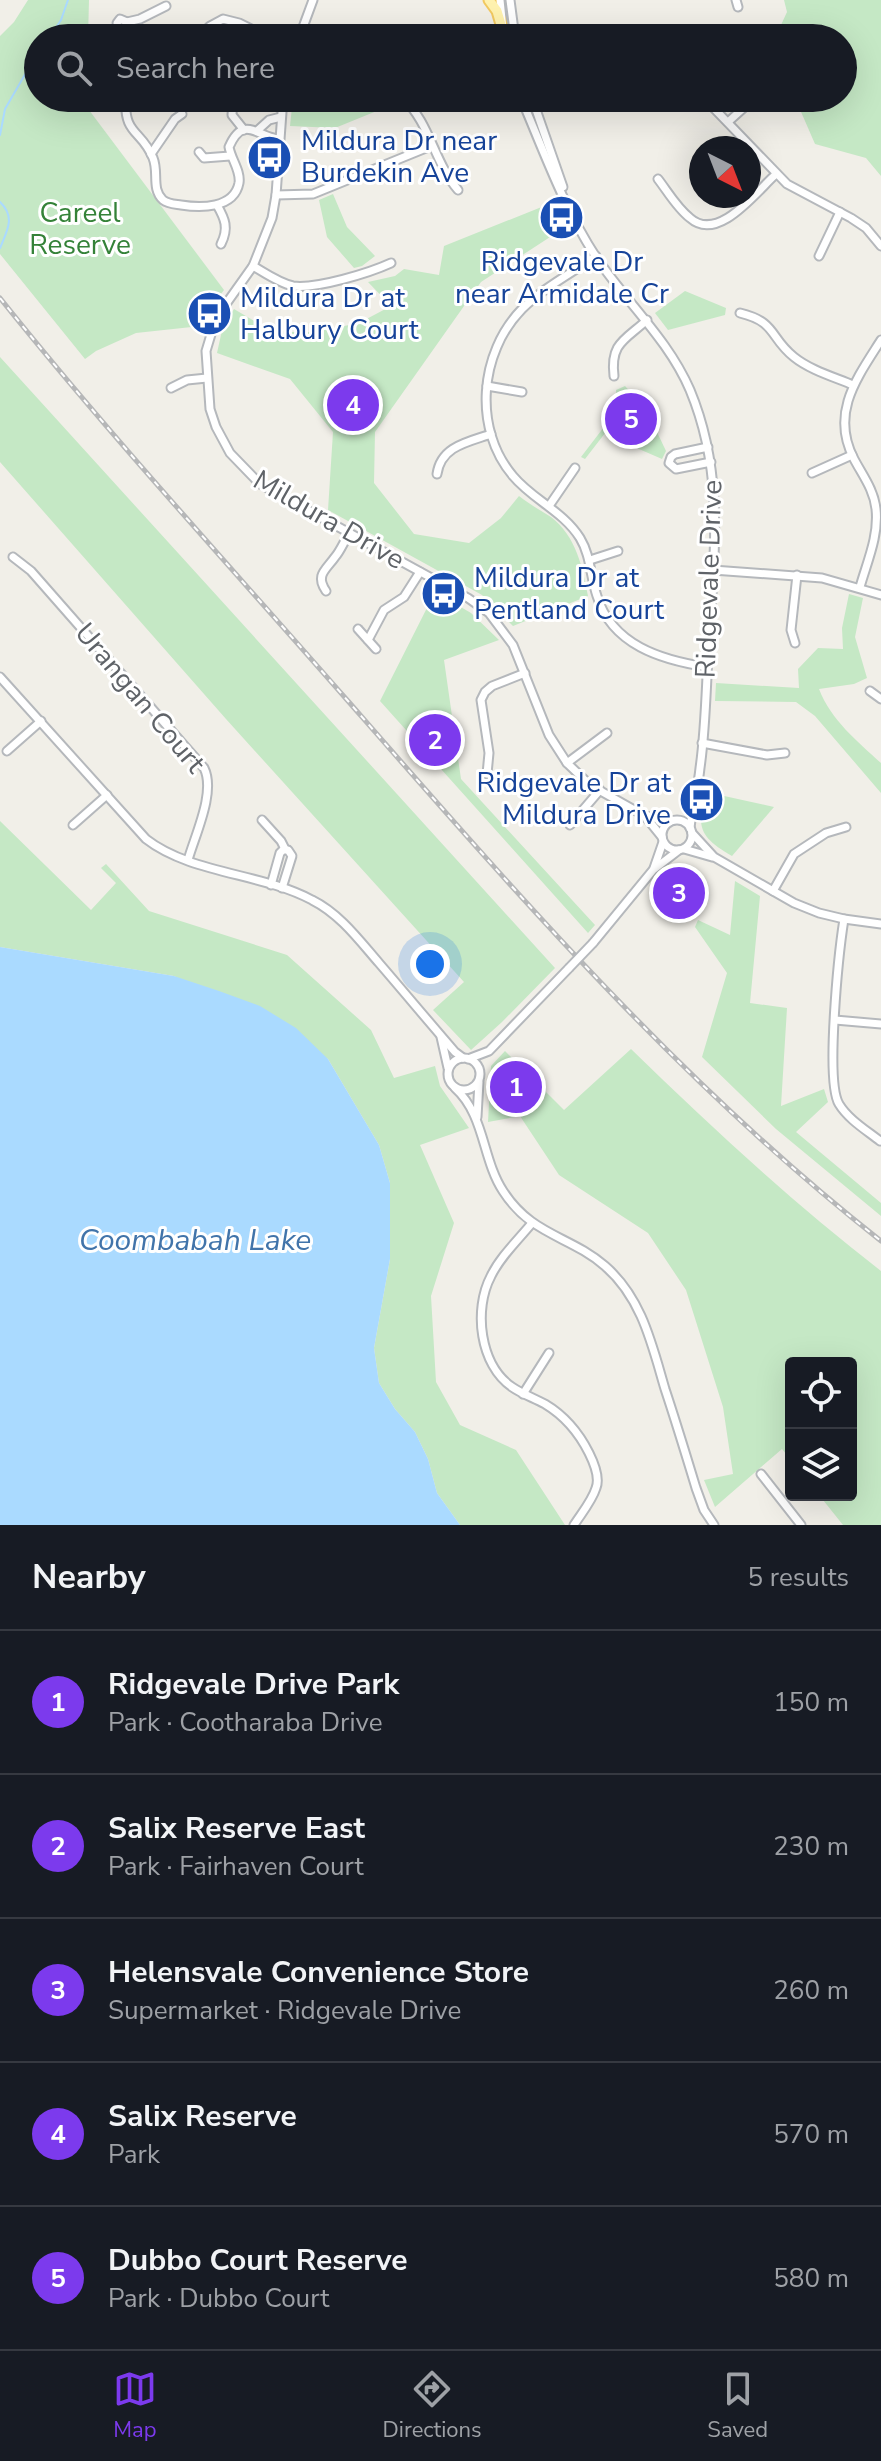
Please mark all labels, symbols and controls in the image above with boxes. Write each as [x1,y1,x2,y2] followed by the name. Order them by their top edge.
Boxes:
[24,24,857,112] search box
[52,46,96,90] icon: search
[116,48,275,89] text: Search here
[301,122,497,192] place label: Mildura Dr near Burdekin Ave
[246,133,294,181] bus stop icon: Mildura Dr near Burdekin Ave
[689,136,761,208] north arrow
[538,193,586,241] bus stop icon: Ridgevale Dr near Armidale Cr
[29,194,131,264] park label: Careel Reserve
[455,243,669,313] place label: Ridgevale Dr near Armidale Cr
[240,279,419,349] place label: Mildura Dr at Halbury Court
[185,290,233,338] bus stop icon: Mildura Dr at Halbury Court
[327,375,379,435] pin: 4
[605,389,657,449] pin: 5
[246,461,412,579] street label: Mildura Drive
[687,479,731,679] street label: Ridgevale Drive
[474,559,664,629] place label: Mildura Dr at Pentland Court
[419,570,467,618] bus stop icon: Mildura Dr at Pentland Court
[66,615,214,781] street label: Urangan Court
[409,710,461,770] pin: 2
[476,764,671,834] place label: Ridgevale Dr at Mildura Drive
[678,775,726,823] bus stop icon: Ridgevale Dr at Mildura Drive
[653,863,705,923] pin: 3
[410,944,450,984] your location
[490,1057,542,1117] pin: 1
[79,1220,311,1261] water label: Coombabah Lake
[785,1357,857,1501] map controls
[785,1357,857,1429] button: locate
[785,1429,857,1501] button: layers
[32,1554,146,1600] text: Nearby
[748,1560,849,1595] text: 5 results
[108,1664,399,1705] text: Ridgevale Drive Park
[50,1685,66,1720] text: 1
[773,1685,849,1720] text: 150 m
[108,1705,382,1740] text: Park · Cootharaba Drive
[108,1808,365,1849] text: Salix Reserve East
[50,1829,66,1864] text: 2
[773,1829,849,1864] text: 230 m
[108,1849,364,1884] text: Park · Fairhaven Court
[108,1952,529,1993] text: Helensvale Convenience Store
[50,1973,66,2008] text: 3
[773,1973,849,2008] text: 260 m
[108,1993,461,2028] text: Supermarket · Ridgevale Drive
[108,2096,297,2137] text: Salix Reserve
[50,2117,66,2152] text: 4
[773,2117,849,2152] text: 570 m
[108,2137,160,2172] text: Park
[108,2240,408,2281] text: Dubbo Court Reserve
[50,2261,66,2296] text: 5
[773,2261,849,2296] text: 580 m
[108,2281,329,2316] text: Park · Dubbo Court
[113,2367,157,2445] tab: Map
[383,2367,482,2445] tab: Directions
[707,2367,768,2445] tab: Saved

